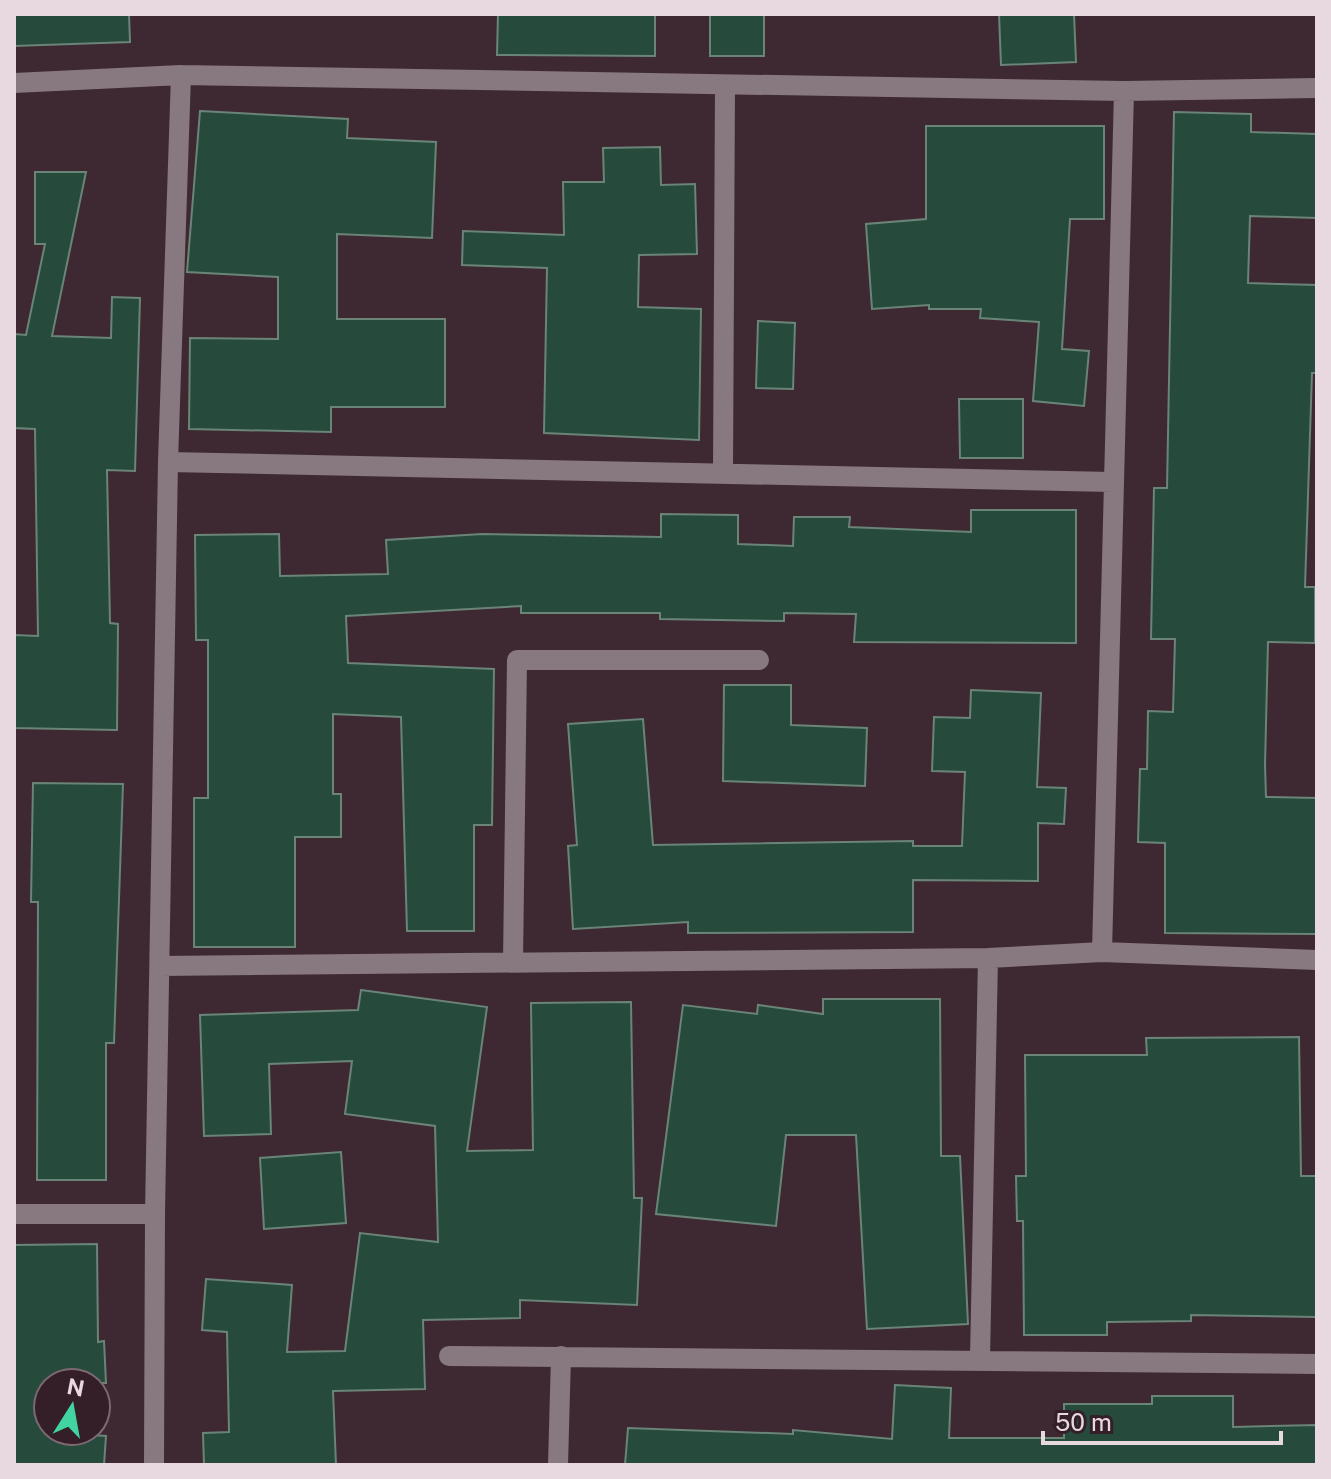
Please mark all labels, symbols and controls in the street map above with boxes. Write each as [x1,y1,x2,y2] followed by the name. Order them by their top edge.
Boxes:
[32,1367,112,1447] north arrow
[65,1373,87,1402] text: N
[1043,1395,1281,1445] scale bar
[1055,1408,1112,1436] text: 50 m

